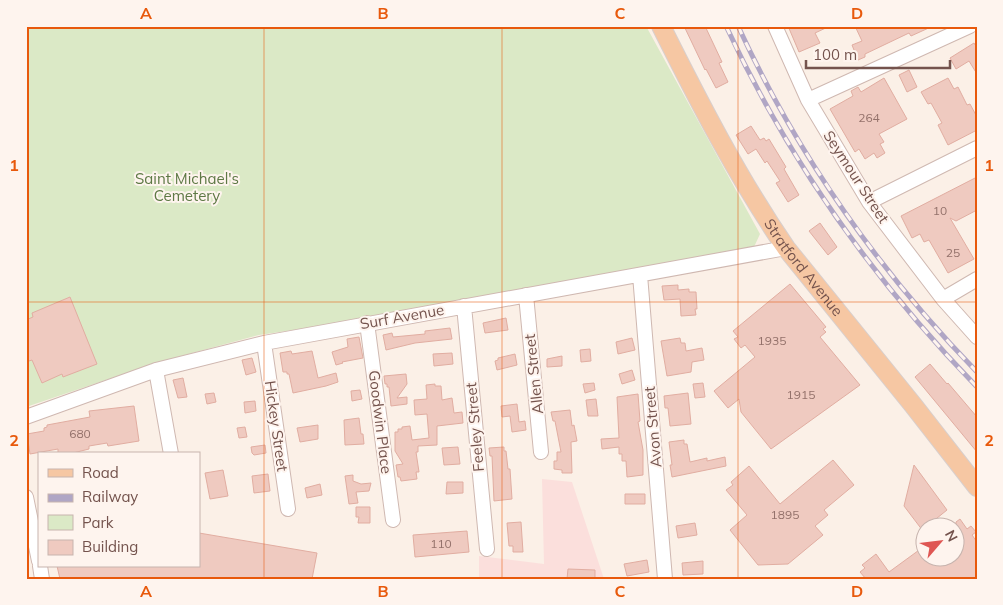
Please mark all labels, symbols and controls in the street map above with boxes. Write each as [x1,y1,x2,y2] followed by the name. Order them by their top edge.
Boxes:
[140,3,152,23] text: A
[377,3,389,23] text: B
[615,3,626,23] text: C
[851,3,863,23] text: D
[806,38,949,70] scale bar
[813,45,857,64] text: 100 m
[858,110,880,125] house number: 264
[819,127,893,227] street label: Seymour Street
[9,155,19,175] text: 1
[984,155,994,175] text: 1
[135,169,239,205] park label: Saint Michael's Cemetery
[933,203,947,218] house number: 10
[760,215,847,320] street label: Stratford Avenue
[946,245,960,260] house number: 25
[358,300,445,333] street label: Surf Avenue
[520,333,547,415] street label: Allen Street
[758,333,786,348] house number: 1935
[365,369,396,475] street label: Goodwin Place
[261,379,292,473] street label: Hickey Street
[461,382,488,472] street label: Feeley Street
[639,386,666,468] street label: Avon Street
[787,387,815,402] house number: 1915
[69,426,91,441] house number: 680
[9,430,19,450] text: 2
[984,430,994,450] text: 2
[38,452,200,568] legend
[82,463,119,482] text: Road
[82,487,138,506] text: Railway
[771,507,799,522] house number: 1895
[82,513,114,532] text: Park
[916,518,966,568] north arrow
[941,527,962,545] text: N
[430,536,452,551] house number: 110
[82,537,138,556] text: Building
[140,581,152,601] text: A
[377,581,389,601] text: B
[615,581,626,601] text: C
[851,581,863,601] text: D

